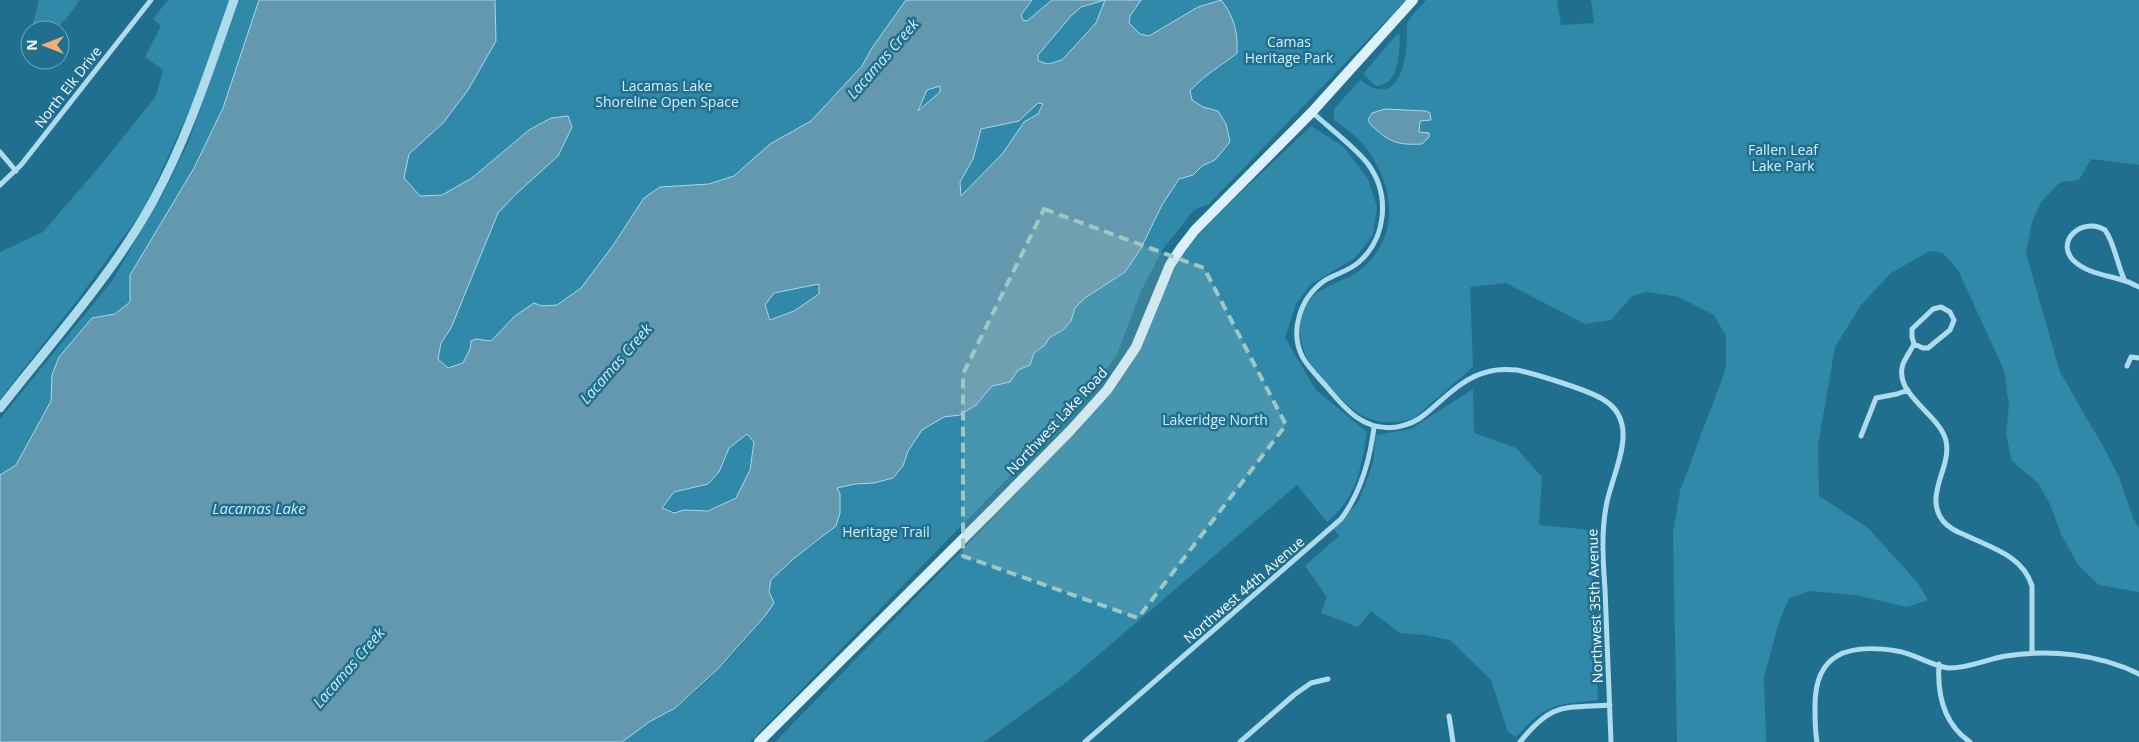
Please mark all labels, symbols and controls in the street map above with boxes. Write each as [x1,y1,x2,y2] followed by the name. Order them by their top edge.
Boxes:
[842,14,923,103] water label: Lacamas Creek
[20,20,70,70] north arrow
[1245,32,1334,67] park label: Camas Heritage Park
[31,43,105,131] street label: North Elk Drive
[595,76,739,111] park label: Lacamas Lake Shoreline Open Space
[1748,140,1819,175] park label: Fallen Leaf Lake Park
[575,319,656,408] water label: Lacamas Creek
[1002,363,1111,478] street label: Northwest Lake Road
[1162,410,1268,429] park label: Lakeridge North
[212,498,306,518] water label: Lacamas Lake
[842,522,930,541] park label: Heritage Trail
[1582,528,1607,683] street label: Northwest 35th Avenue
[1179,532,1308,647] street label: Northwest 44th Avenue
[308,623,389,712] water label: Lacamas Creek

